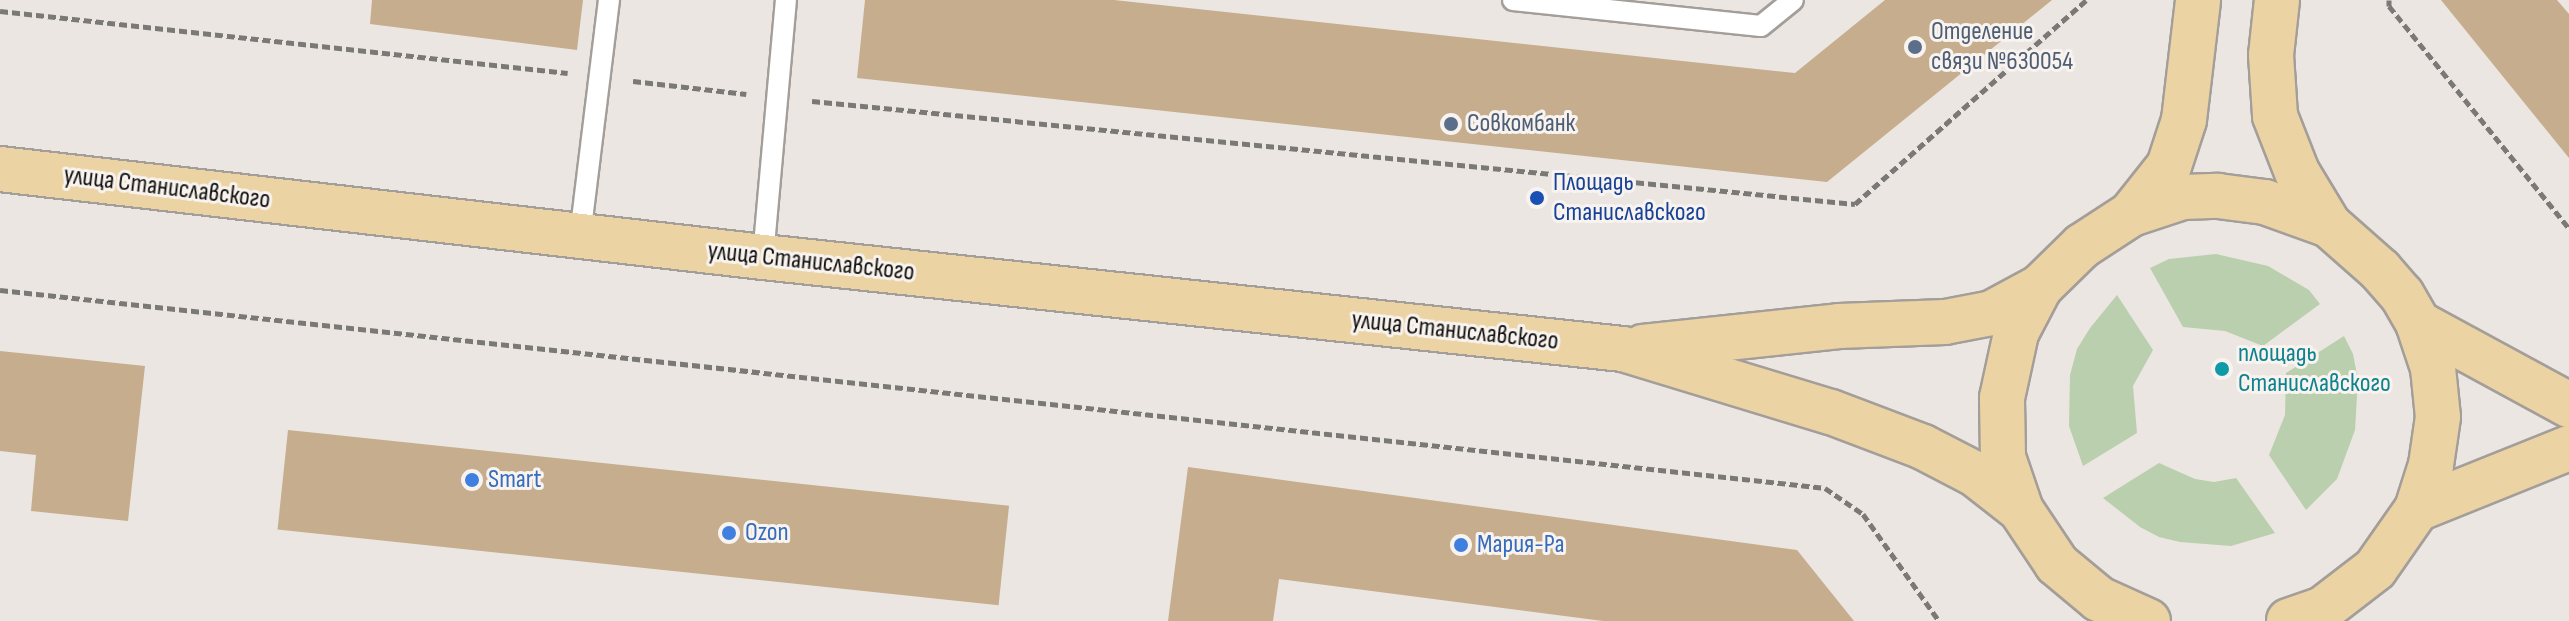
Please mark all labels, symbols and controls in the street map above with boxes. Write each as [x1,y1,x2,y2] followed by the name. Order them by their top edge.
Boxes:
[1931,16,2073,78] place label: Отделение связи №630054
[1906,38,1924,56] marker: Отделение связи №630054
[1467,108,1575,140] place label: Совкомбанк
[1442,115,1460,133] marker: Совкомбанк
[62,160,272,216] street label: улица Станиславского
[1553,167,1706,228] place label: Площадь Станиславского
[1528,189,1546,207] marker: Площадь Станиславского
[706,236,916,288] street label: улица Станиславского
[1350,305,1560,357] street label: улица Станиславского
[2238,338,2391,400] place label: площадь Станиславского
[2213,360,2231,378] marker: площадь Станиславского
[488,464,542,496] place label: Smart
[463,471,481,489] marker: Smart
[745,517,789,549] place label: Ozon
[720,524,738,542] marker: Ozon
[1477,529,1564,561] place label: Мария-Ра
[1452,536,1470,554] marker: Мария-Ра

